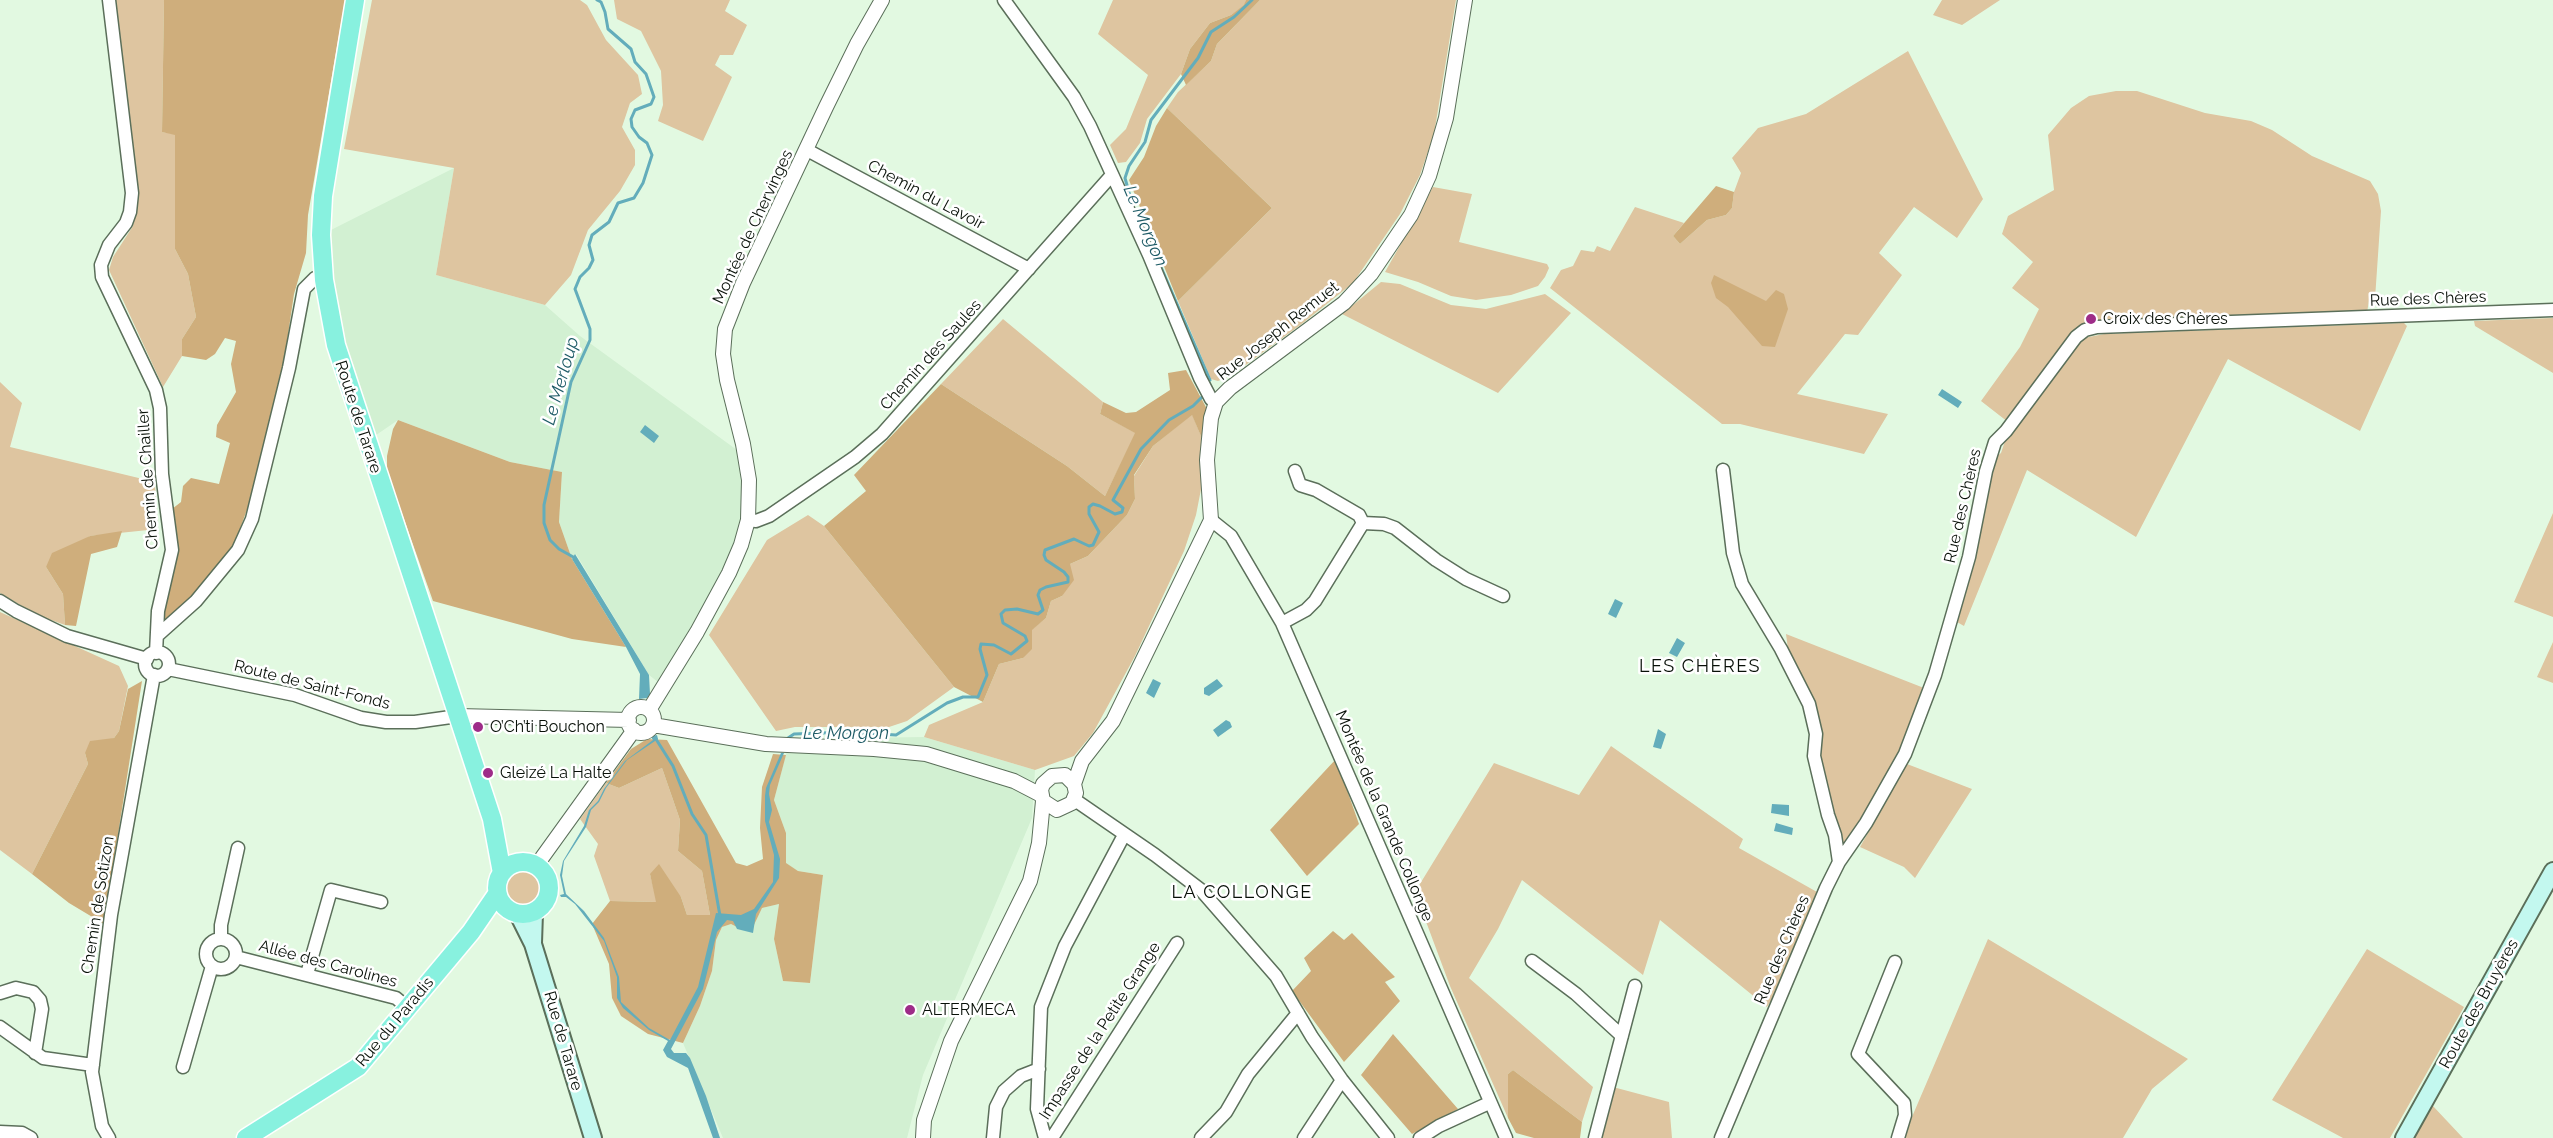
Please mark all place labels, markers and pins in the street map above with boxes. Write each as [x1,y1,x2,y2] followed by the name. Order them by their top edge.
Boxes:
[2103,309,2228,329] place label: Croix des Chères
[2084,312,2098,326] marker: Croix des Chères
[490,717,605,737] place label: O’Ch’ti Bouchon
[471,720,485,734] marker: O’Ch’ti Bouchon
[500,763,611,783] place label: Gleizé La Halte
[481,766,495,780] marker: Gleizé La Halte
[922,1000,1015,1020] place label: ALTERMECA
[903,1003,917,1017] marker: ALTERMECA

